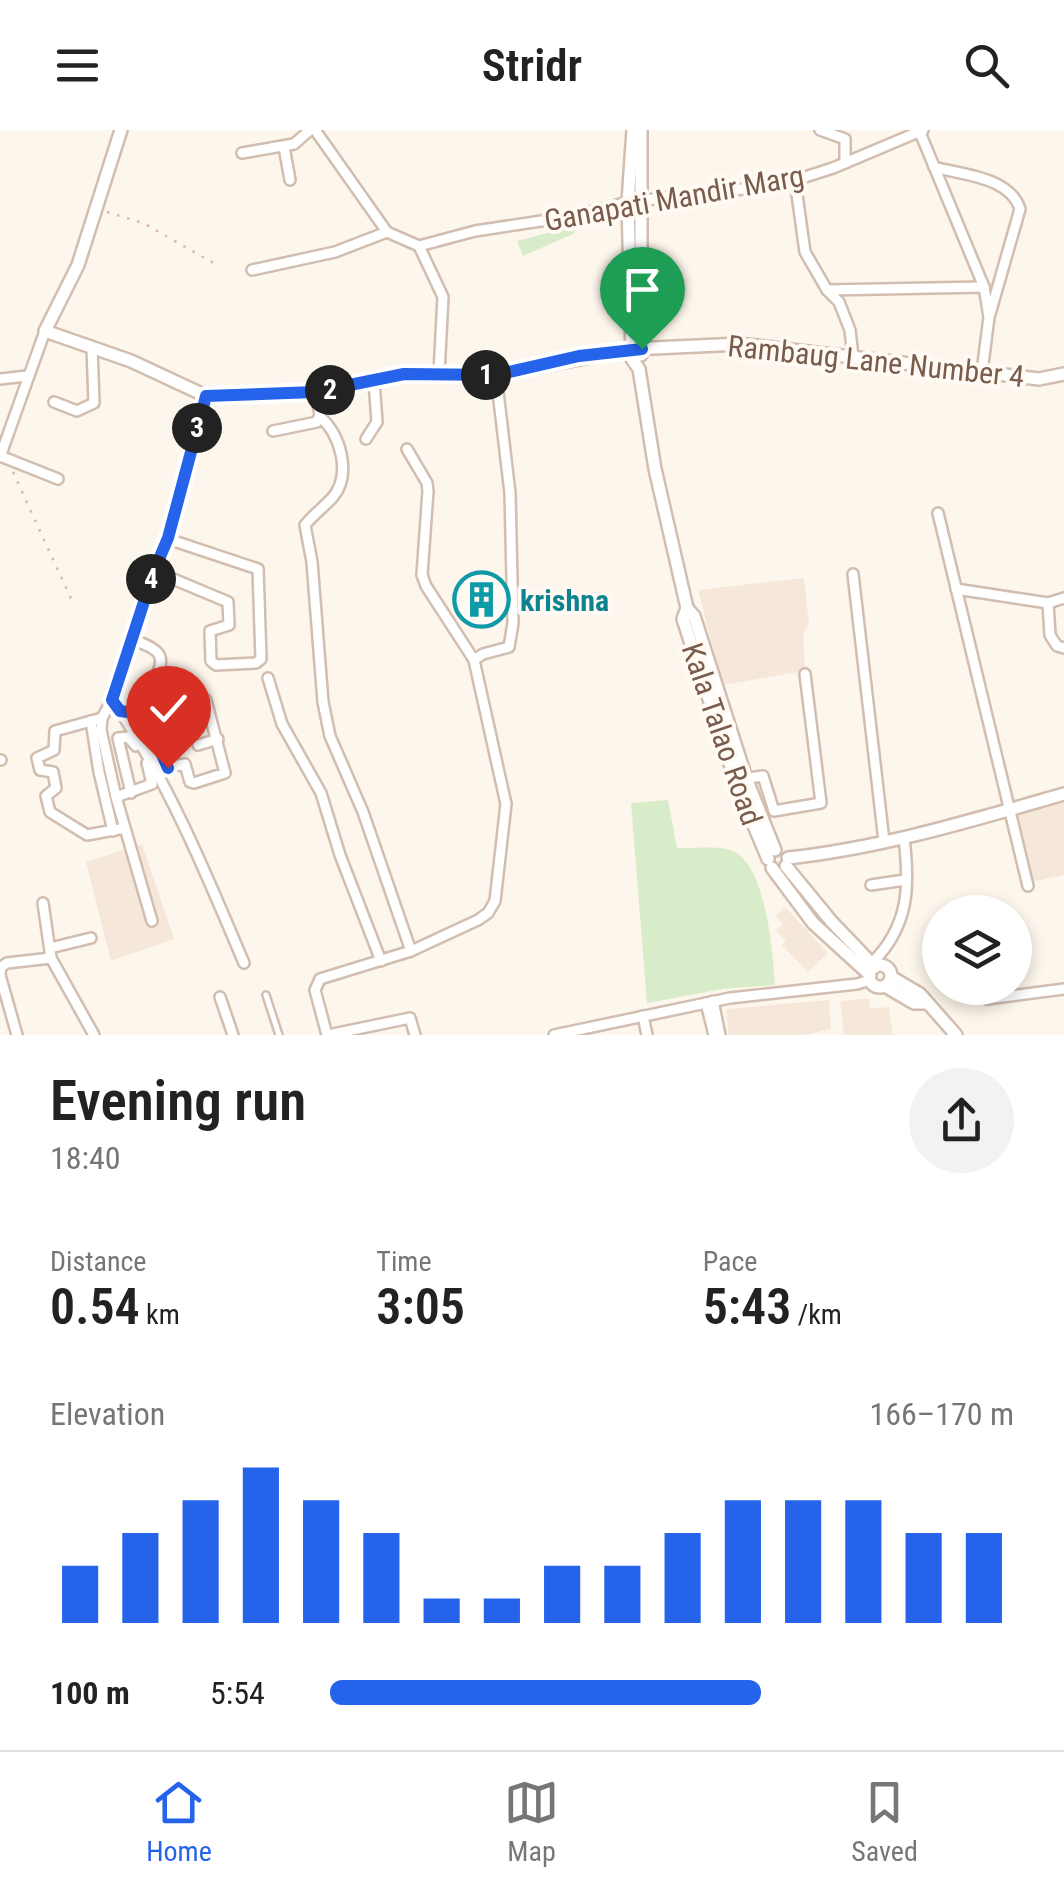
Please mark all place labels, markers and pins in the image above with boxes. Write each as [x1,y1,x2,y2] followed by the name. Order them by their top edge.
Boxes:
[600,247,685,350] pin
[461,350,511,400] pin: 1
[305,365,355,415] pin: 2
[172,403,222,453] pin: 3
[126,554,176,604] pin: 4
[451,570,511,630] building icon: krishna
[520,583,609,618] place label: krishna
[126,666,211,769] pin

